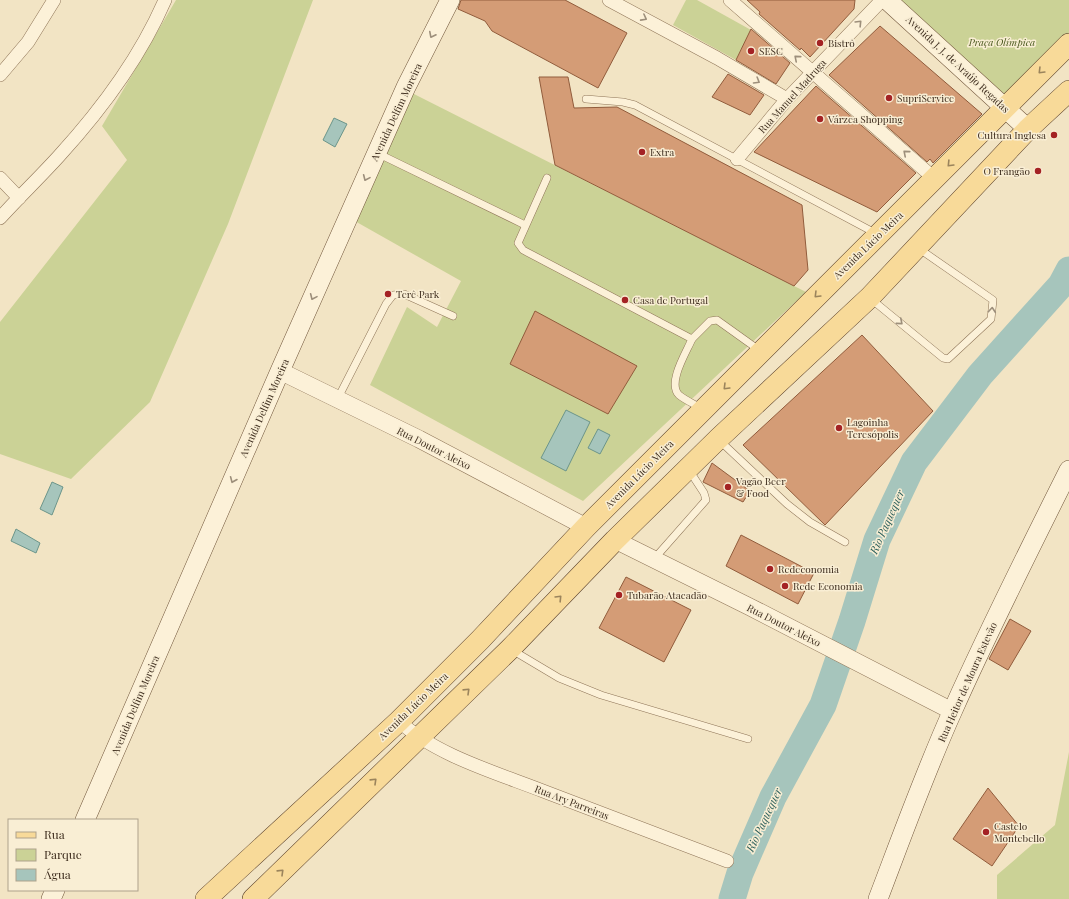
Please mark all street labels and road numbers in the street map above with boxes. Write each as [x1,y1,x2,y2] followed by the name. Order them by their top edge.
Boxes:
[903,12,1013,116] street label: Avenida J. J. de Araújo Regadas
[755,56,829,136] street label: Rua Manuel Madruga
[367,61,425,164] street label: Avenida Delfim Moreira
[829,208,906,283] street label: Avenida Lúcio Meira
[236,356,292,460] street label: Avenida Delfim Moreira
[395,423,474,473] street label: Rua Doutor Aleixo
[601,437,676,512] street label: Avenida Lúcio Meira
[745,600,824,650] street label: Rua Doutor Aleixo
[934,619,1000,744] street label: Rua Heitor de Moura Estevão
[107,653,162,758] street label: Avenida Delfim Moreira
[374,669,451,744] street label: Avenida Lúcio Meira
[533,781,611,823] street label: Rua Ary Parreiras

